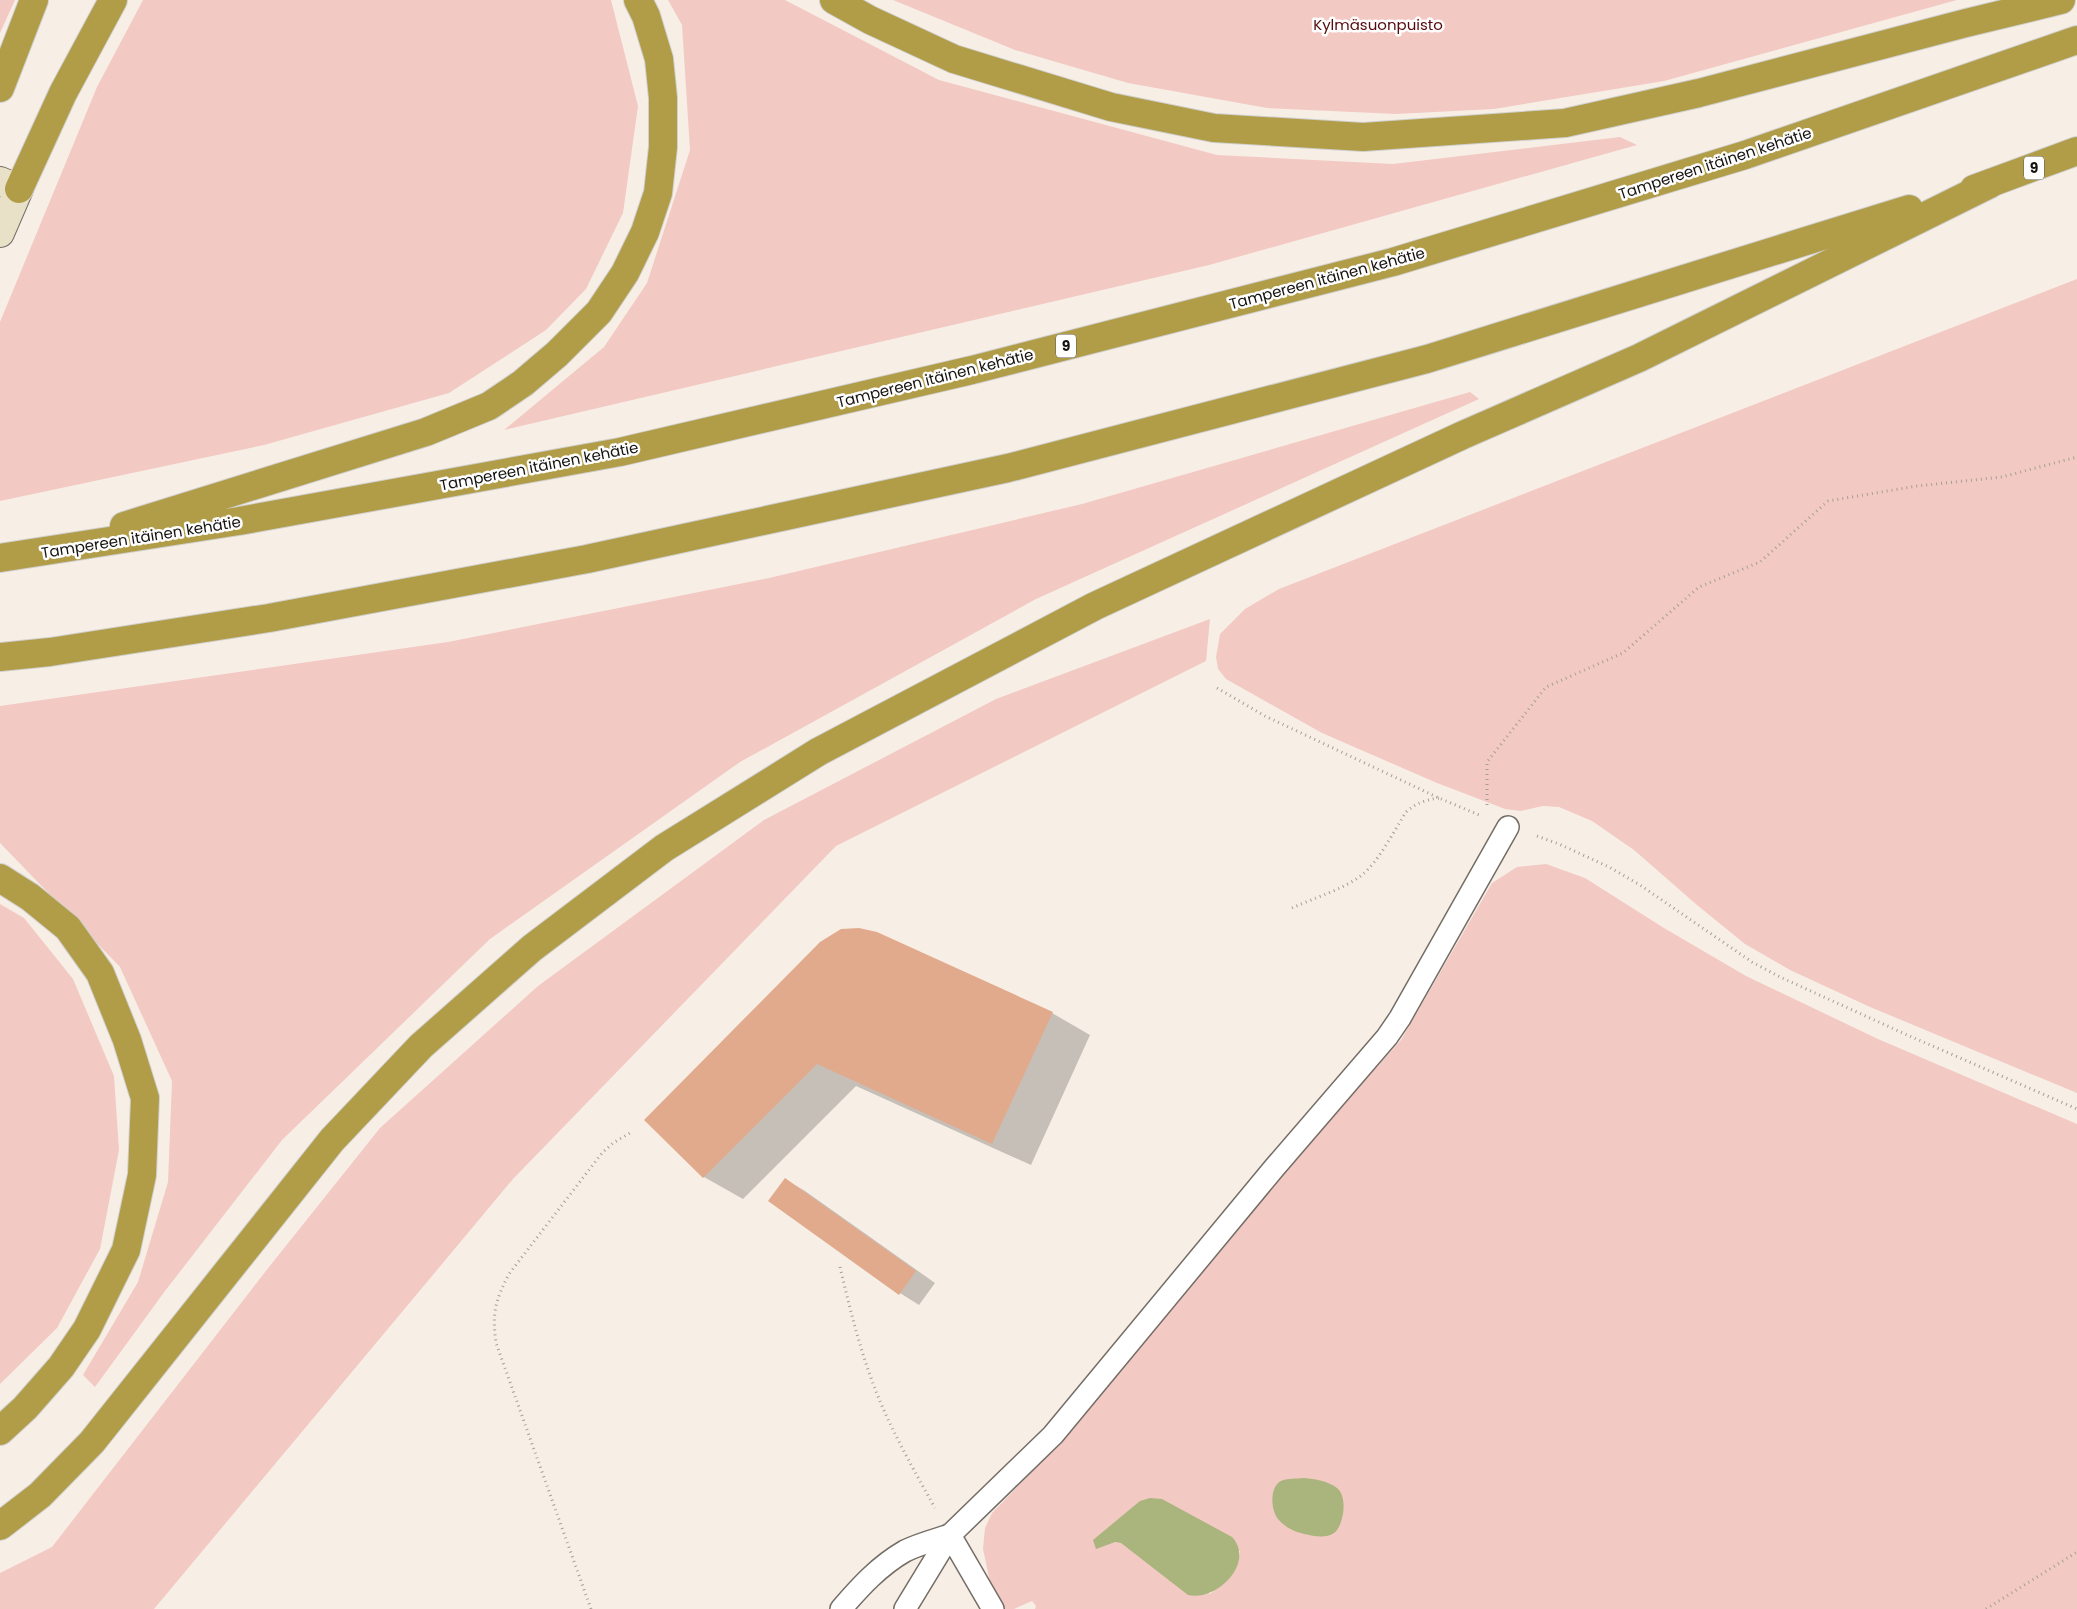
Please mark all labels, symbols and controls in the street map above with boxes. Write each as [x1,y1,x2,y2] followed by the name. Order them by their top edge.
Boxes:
[1313,14,1443,35] park label: Kylmäsuonpuisto
[1616,122,1814,204] street label: Tampereen itäinen kehätie
[2024,156,2044,180] road number: 9
[1227,242,1427,314] street label: Tampereen itäinen kehätie
[1056,334,1076,358] road number: 9
[835,343,1035,413] street label: Tampereen itäinen kehätie
[438,436,640,496] street label: Tampereen itäinen kehätie
[40,511,242,563] street label: Tampereen itäinen kehätie

